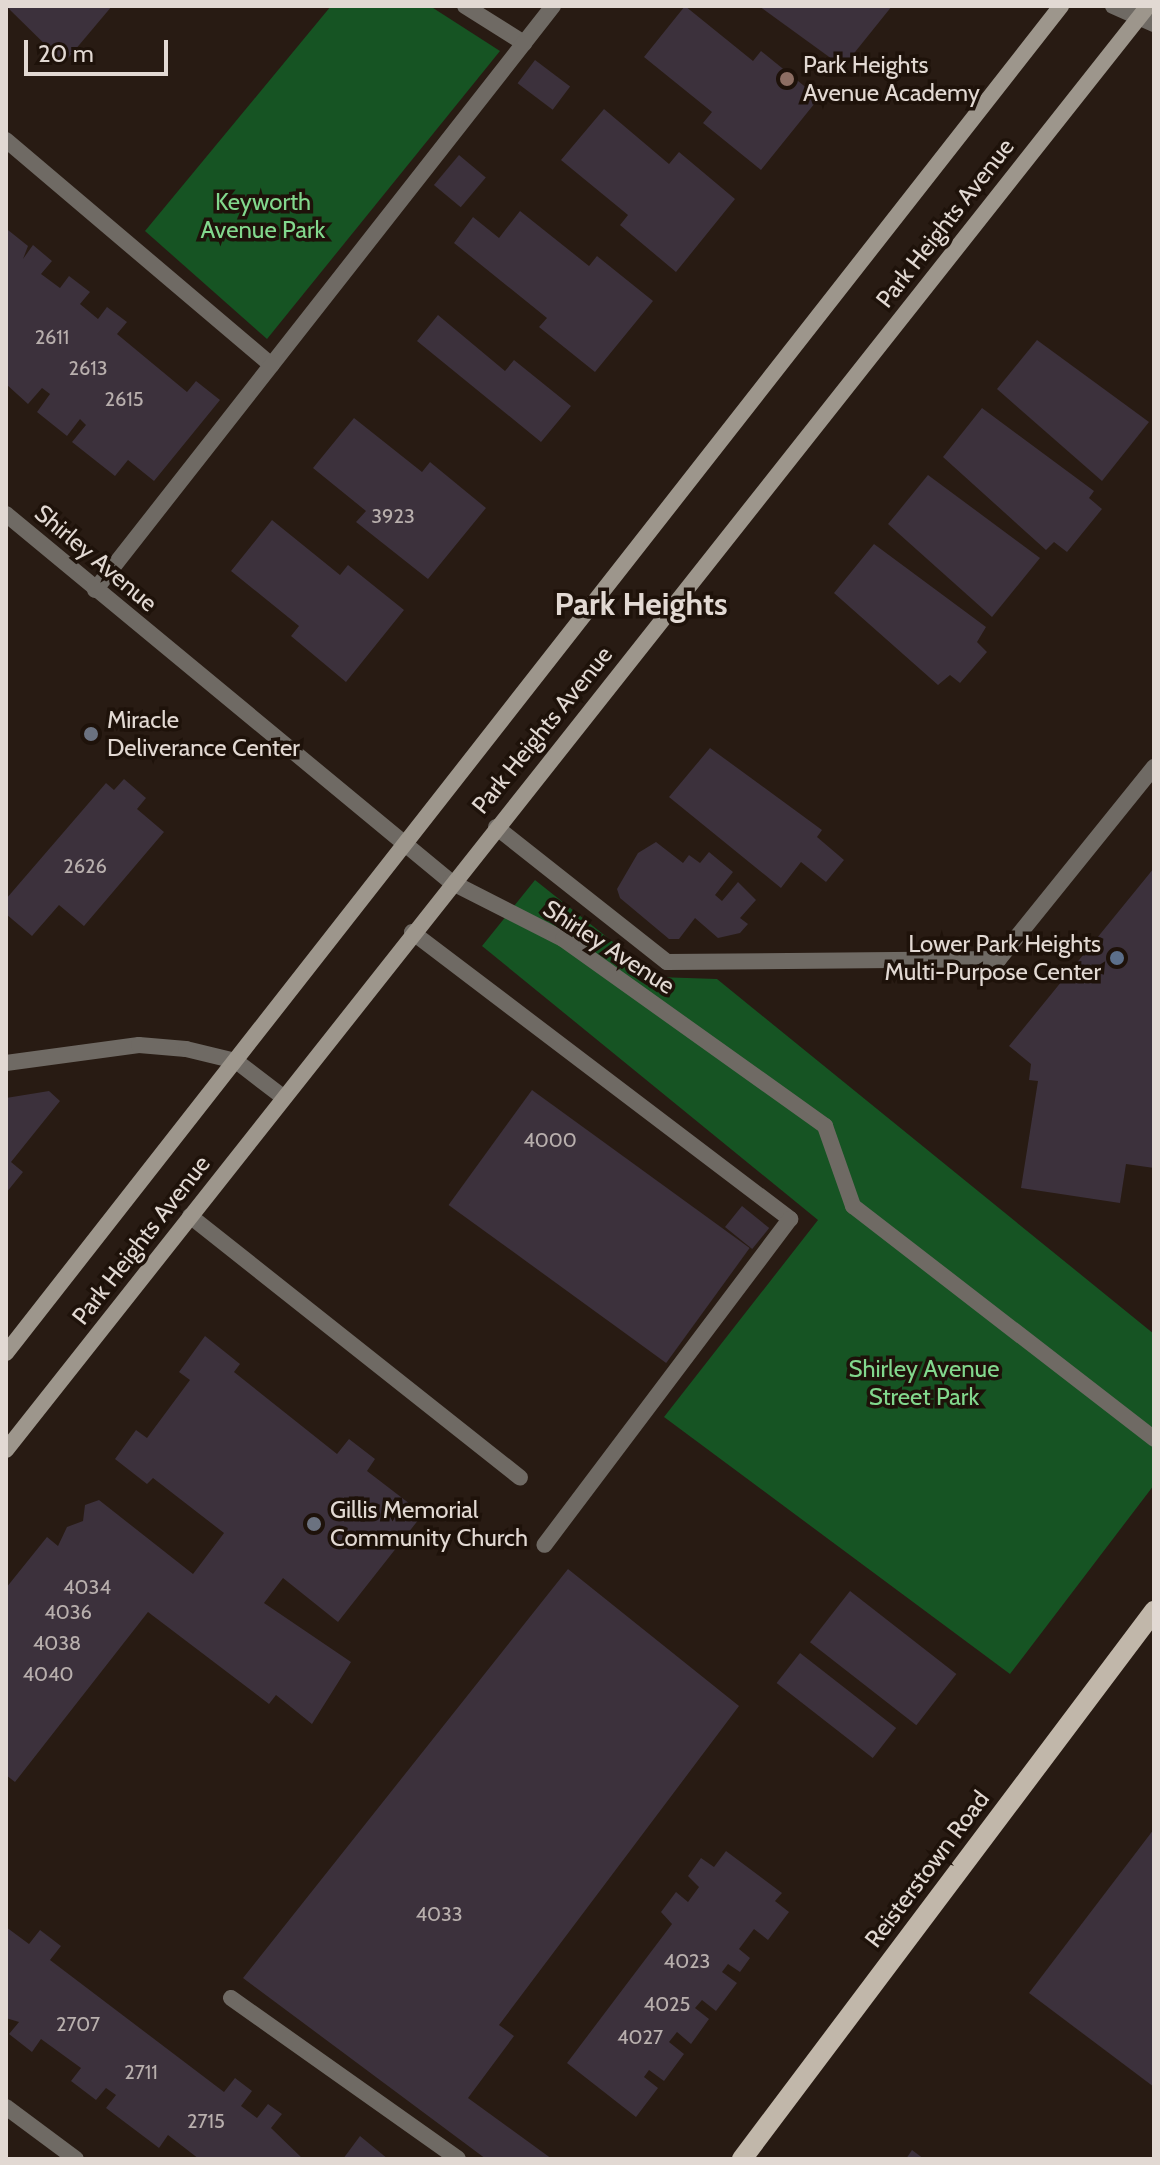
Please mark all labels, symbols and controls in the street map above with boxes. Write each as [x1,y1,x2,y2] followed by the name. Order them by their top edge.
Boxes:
[28,24,172,74] scale bar
[38,39,94,68] text: 20 m
[803,51,980,107] place label: Park Heights Avenue Academy
[778,70,796,88] marker: Park Heights Avenue Academy
[870,133,1020,313] street label: Park Heights Avenue
[201,188,325,244] park label: Keyworth Avenue Park
[35,325,69,349] house number: 2611
[68,356,108,380] house number: 2613
[104,387,144,411] house number: 2615
[29,498,163,618] street label: Shirley Avenue
[371,504,415,528] house number: 3923
[555,585,727,623] district label: Park Heights
[466,641,618,819] street label: Park Heights Avenue
[107,706,300,762] place label: Miracle Deliverance Center
[82,725,100,743] marker: Miracle Deliverance Center
[63,854,107,878] house number: 2626
[538,894,680,1000] street label: Shirley Avenue
[885,930,1101,986] place label: Lower Park Heights Multi-Purpose Center
[1108,949,1126,967] marker: Lower Park Heights Multi-Purpose Center
[523,1128,577,1152] house number: 4000
[66,1150,216,1330] street label: Park Heights Avenue
[849,1355,999,1411] park label: Shirley Avenue Street Park
[330,1496,528,1552] place label: Gillis Memorial Community Church
[305,1515,323,1533] marker: Gillis Memorial Community Church
[63,1575,111,1599] house number: 4034
[44,1600,92,1624] house number: 4036
[33,1631,81,1655] house number: 4038
[22,1662,74,1686] house number: 4040
[859,1785,995,1953] street label: Reisterstown Road
[415,1902,463,1926] house number: 4033
[664,1949,710,1973] house number: 4023
[644,1992,690,2016] house number: 4025
[56,2012,100,2036] house number: 2707
[617,2025,663,2049] house number: 4027
[124,2060,158,2084] house number: 2711
[187,2109,225,2133] house number: 2715

